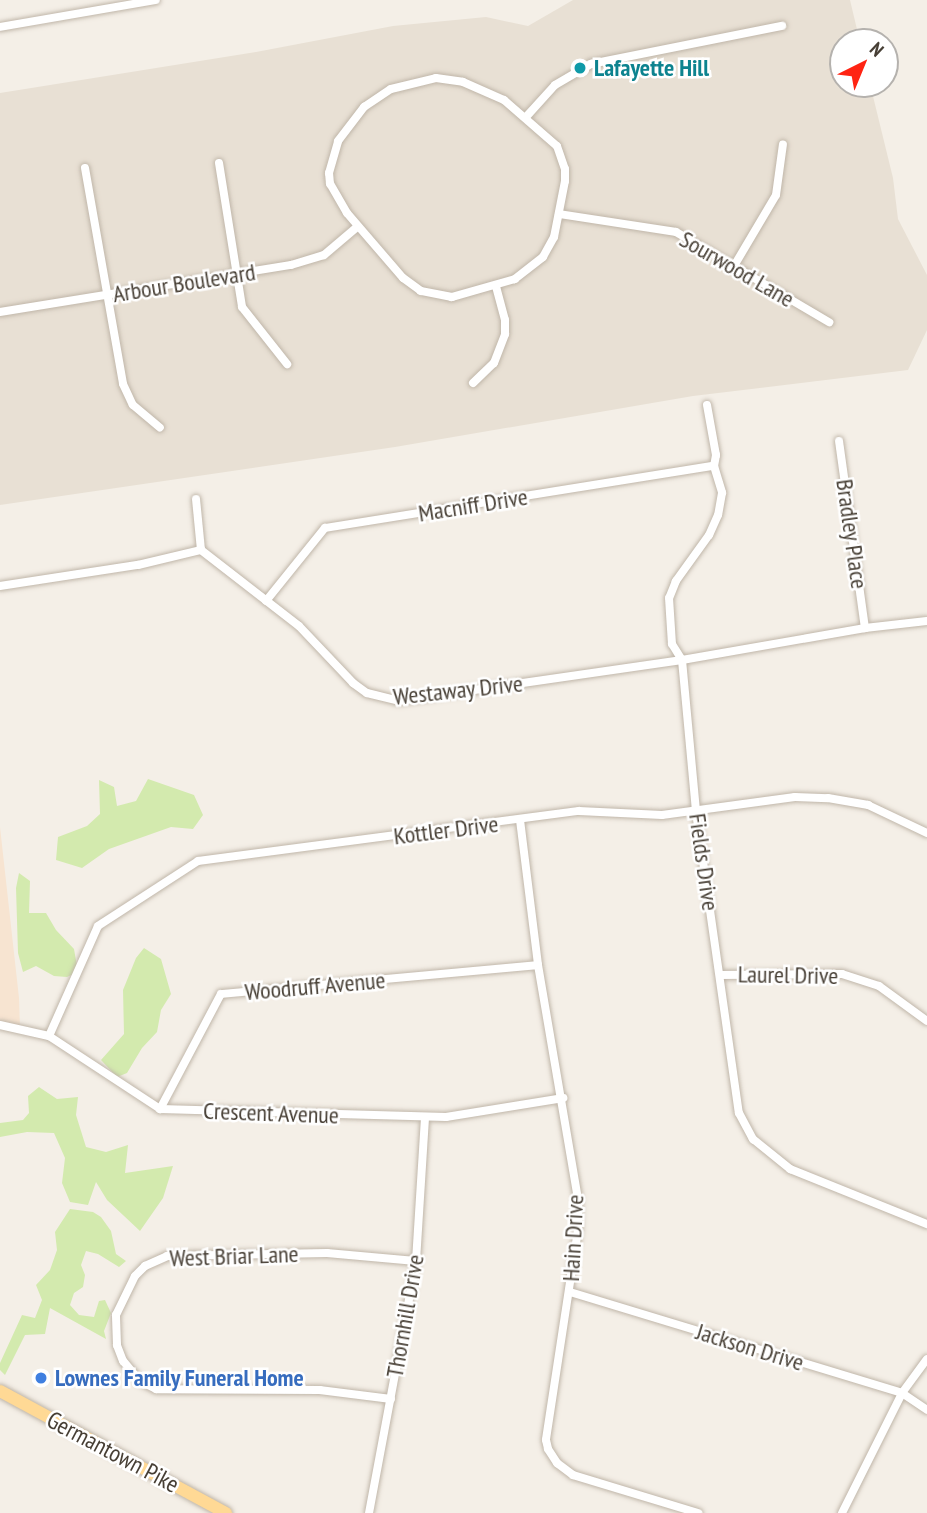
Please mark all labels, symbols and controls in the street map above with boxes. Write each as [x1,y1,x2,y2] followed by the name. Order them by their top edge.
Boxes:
[829,28,899,98] north arrow
[865,37,889,61] text: N
[594,54,709,82] place label: Lafayette Hill
[572,60,588,76] marker: Lafayette Hill
[675,225,799,313] street label: Sourwood Lane
[111,258,257,308] street label: Arbour Boulevard
[830,477,874,591] street label: Bradley Place
[416,482,530,528] street label: Macniff Drive
[391,669,525,711] street label: Westaway Drive
[392,809,500,851] street label: Kottler Drive
[683,812,725,912] street label: Fields Drive
[738,960,838,990] street label: Laurel Drive
[243,965,387,1007] street label: Woodruff Avenue
[202,1096,340,1130] street label: Crescent Avenue
[556,1194,590,1282] street label: Hain Drive
[169,1239,299,1273] street label: West Briar Lane
[380,1252,430,1380] street label: Thornhill Drive
[693,1317,807,1377] street label: Jackson Drive
[55,1364,305,1392] place label: Lownes Family Funeral Home
[33,1370,49,1386] marker: Lownes Family Funeral Home
[42,1405,184,1499] street label: Germantown Pike

